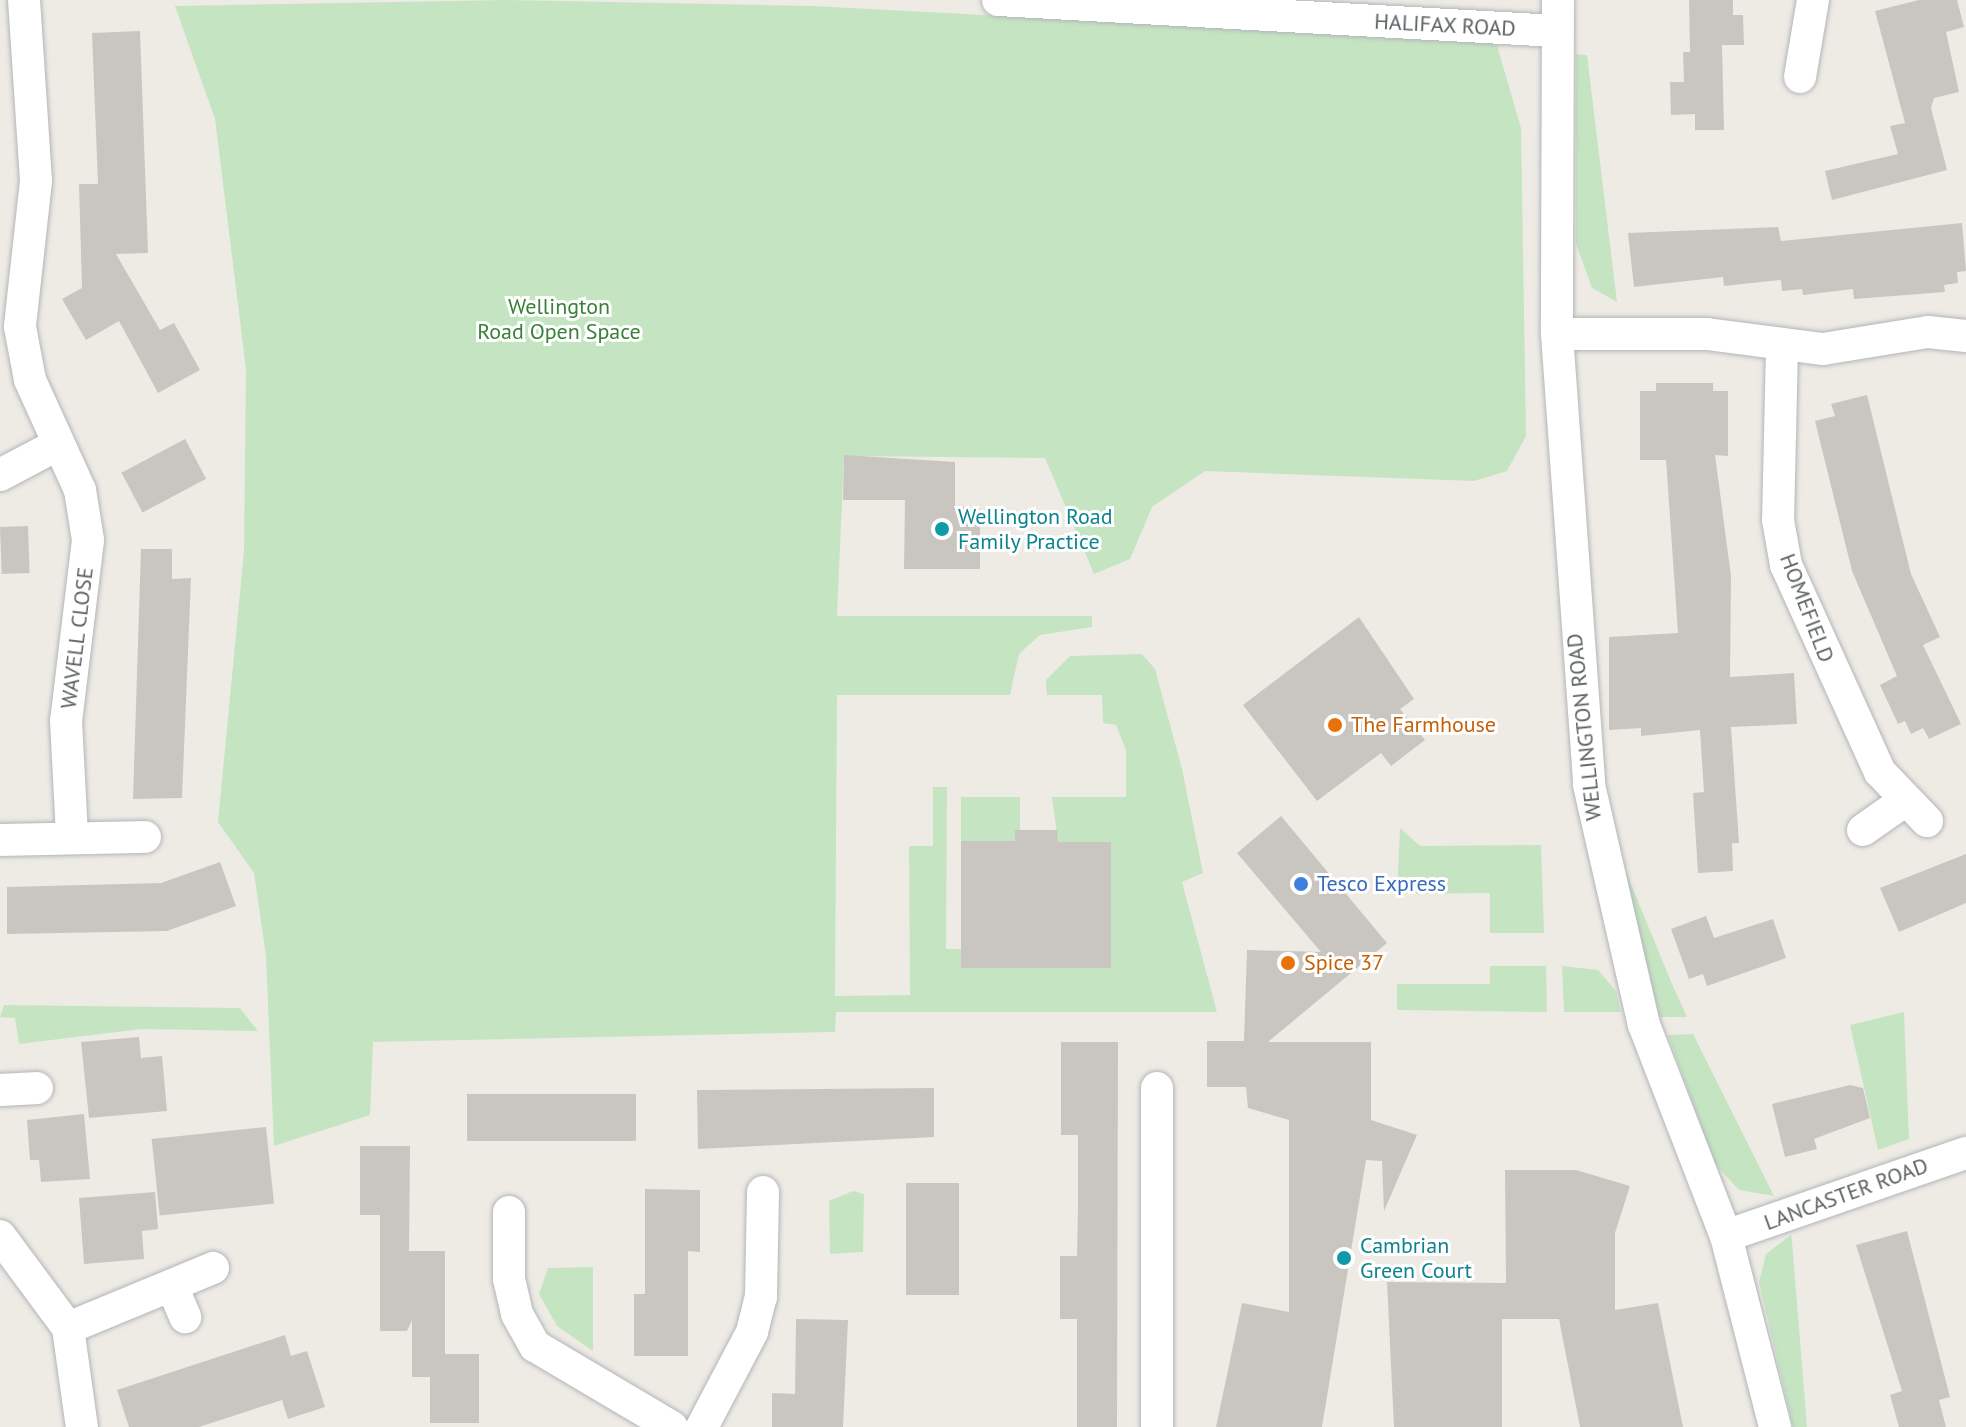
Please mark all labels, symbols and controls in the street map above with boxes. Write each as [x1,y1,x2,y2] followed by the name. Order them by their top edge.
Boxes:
[1373,8,1517,42] street label: HALIFAX ROAD
[477,293,641,344] park label: Wellington Road Open Space
[958,503,1113,554] place label: Wellington Road Family Practice
[933,520,951,538] marker: Wellington Road Family Practice
[1774,550,1840,666] street label: HOMEFIELD
[55,565,99,711] street label: WAVELL CLOSE
[1561,632,1607,822] street label: WELLINGTON ROAD
[1351,712,1496,738] place label: The Farmhouse
[1326,716,1344,734] marker: The Farmhouse
[1317,871,1446,897] place label: Tesco Express
[1292,875,1310,893] marker: Tesco Express
[1304,950,1384,976] place label: Spice 37
[1279,954,1297,972] marker: Spice 37
[1760,1152,1932,1236] street label: LANCASTER ROAD
[1360,1232,1472,1284] place label: Cambrian Green Court
[1335,1249,1353,1267] marker: Cambrian Green Court

